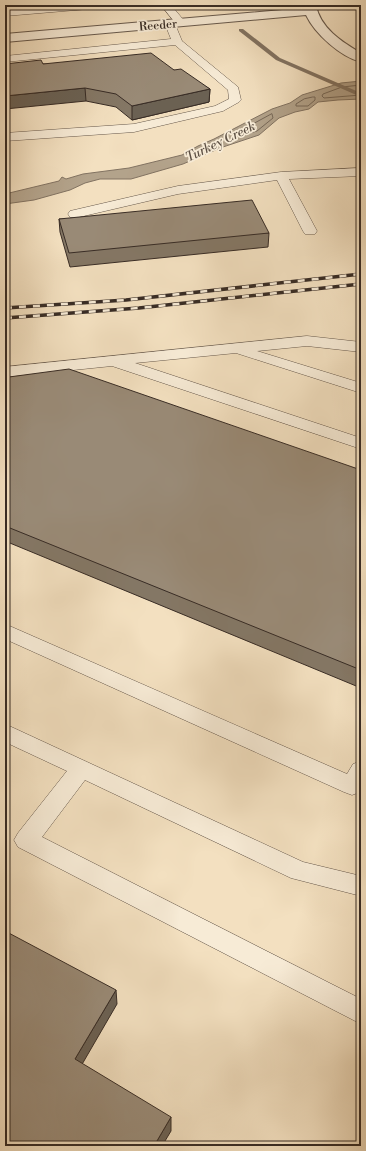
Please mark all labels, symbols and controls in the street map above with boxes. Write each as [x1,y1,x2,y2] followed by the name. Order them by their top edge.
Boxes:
[138,16,178,35] street label: Reeder
[183,118,258,166] water label: Turkey Creek

